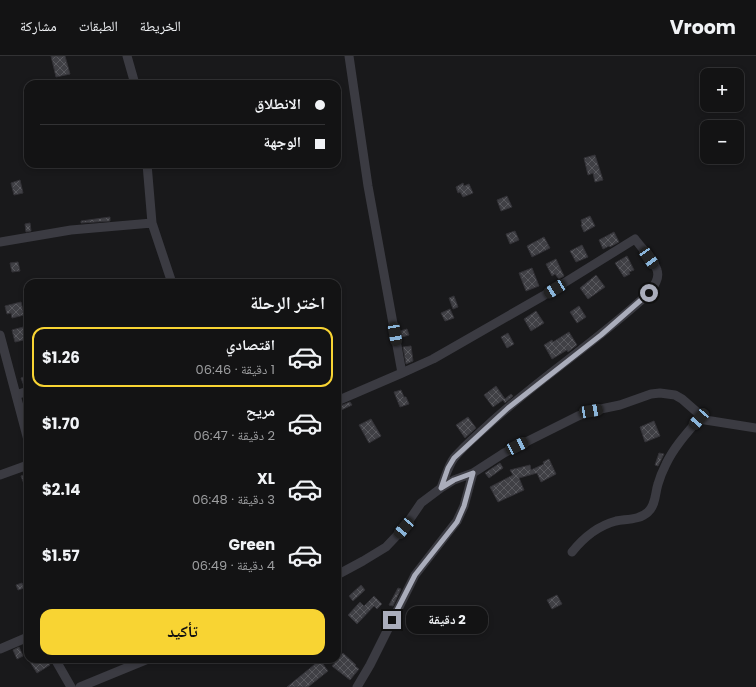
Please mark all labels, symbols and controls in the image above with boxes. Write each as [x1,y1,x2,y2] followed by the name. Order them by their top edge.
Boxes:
[670,14,736,41] text: Vroom
[20,16,57,36] text: مشاركة
[79,16,118,36] text: الطبقات
[140,16,181,36] text: الخريطة
[700,68,744,164] map controls
[700,68,744,112] button: +
[255,93,301,114] text: الانطلاق
[700,120,744,164] button: −
[263,131,301,152] text: الوجهة
[637,245,661,271] car
[542,278,568,300] car
[640,284,658,302] route start
[250,290,325,315] text: اختر الرحلة
[387,321,403,347] car
[226,334,275,355] text: اقتصادي
[287,339,323,375] icon: car
[42,347,80,368] text: $1.26
[196,360,275,379] text: 1 دقيقة · 06:46
[246,400,275,421] text: مريح
[578,403,604,419] car
[287,405,323,441] icon: car
[687,406,711,432] car
[42,413,80,434] text: $1.70
[193,426,275,445] text: 2 دقيقة · 06:47
[504,435,530,457] car
[257,468,275,489] text: XL
[287,471,323,507] icon: car
[42,479,80,500] text: $2.14
[192,490,275,509] text: 3 دقيقة · 06:48
[392,515,416,541] car
[229,534,275,555] text: Green
[287,537,323,573] icon: car
[42,545,80,566] text: $1.57
[192,556,275,575] text: 4 دقيقة · 06:49
[406,606,488,634] callout: 2 دقيقة
[40,609,325,655] button: تأكيد
[428,610,466,629] text: 2 دقيقة
[383,611,401,629] route end

